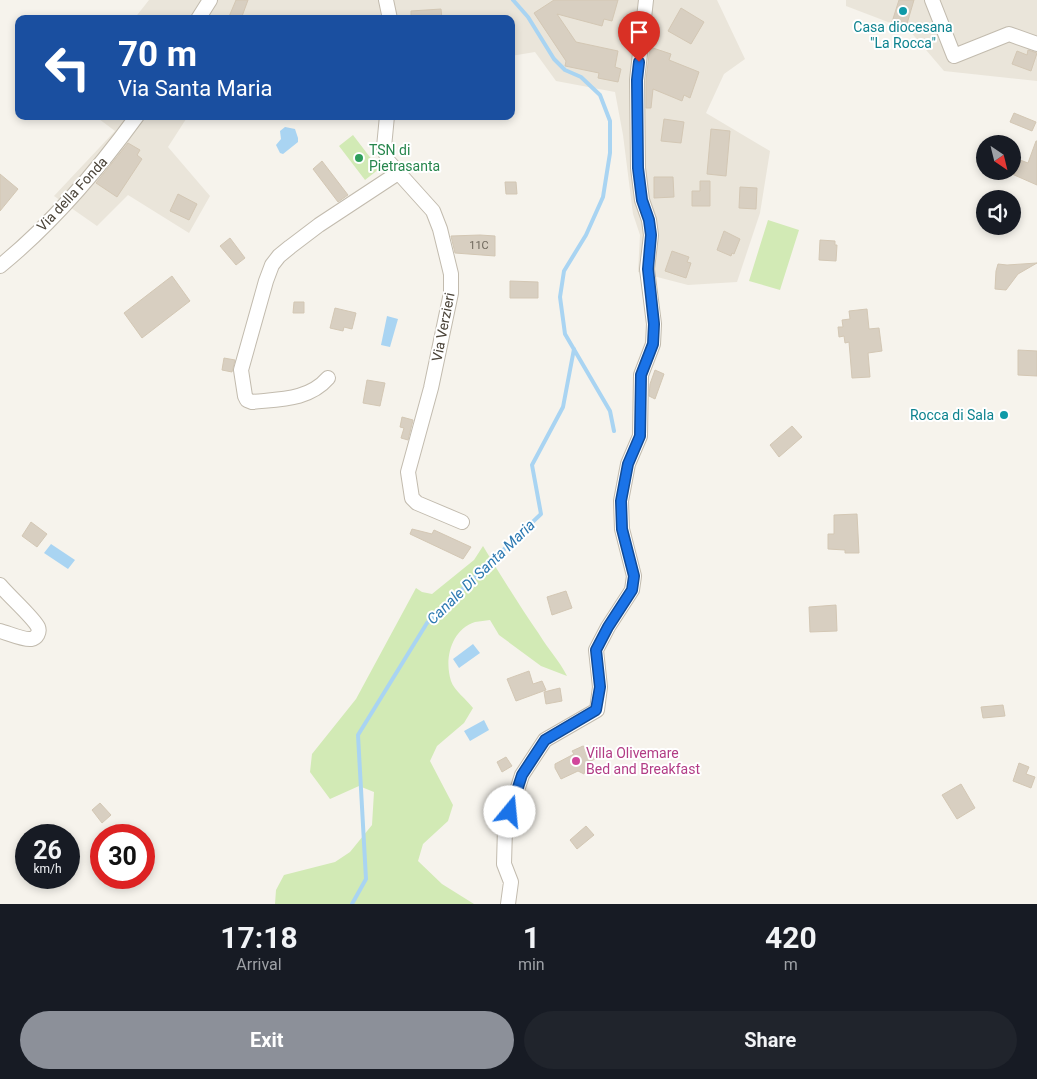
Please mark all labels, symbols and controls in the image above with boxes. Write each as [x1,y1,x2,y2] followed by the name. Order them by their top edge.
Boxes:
[897,5,909,17] marker: Casa diocesana "La Rocca"
[618,11,660,62] pin
[625,18,653,46] icon: arrive
[853,19,953,51] place label: Casa diocesana "La Rocca"
[118,34,197,75] text: 70 m
[35,35,100,100] icon: left
[118,76,273,101] text: Via Santa Maria
[976,135,1021,180] north arrow
[976,135,1021,235] map controls
[369,142,440,174] place label: TSN di Pietrasanta
[353,152,365,164] marker: TSN di Pietrasanta
[34,154,110,234] street label: Via della Fonda
[976,190,1021,235] button: sound
[469,239,489,252] house number: 11C
[428,291,458,363] street label: Via Verzieri
[910,407,994,423] place label: Rocca di Sala
[998,409,1010,421] marker: Rocca di Sala
[423,516,539,628] water label: Canale Di Santa Maria
[586,745,700,777] place label: Villa Olivemare Bed and Breakfast
[570,755,582,767] marker: Villa Olivemare Bed and Breakfast
[483,785,535,837] position arrow
[90,824,155,889] speed limit sign: 30
[33,836,62,865] text: 26
[33,862,62,876] text: km/h
[220,920,298,955] text: 17:18
[523,920,540,955] text: 1
[765,920,817,955] text: 420
[236,955,282,974] text: Arrival
[518,955,545,974] text: min
[784,955,798,974] text: m
[20,1011,514,1069] button: Exit
[524,1011,1017,1069] button: Share

